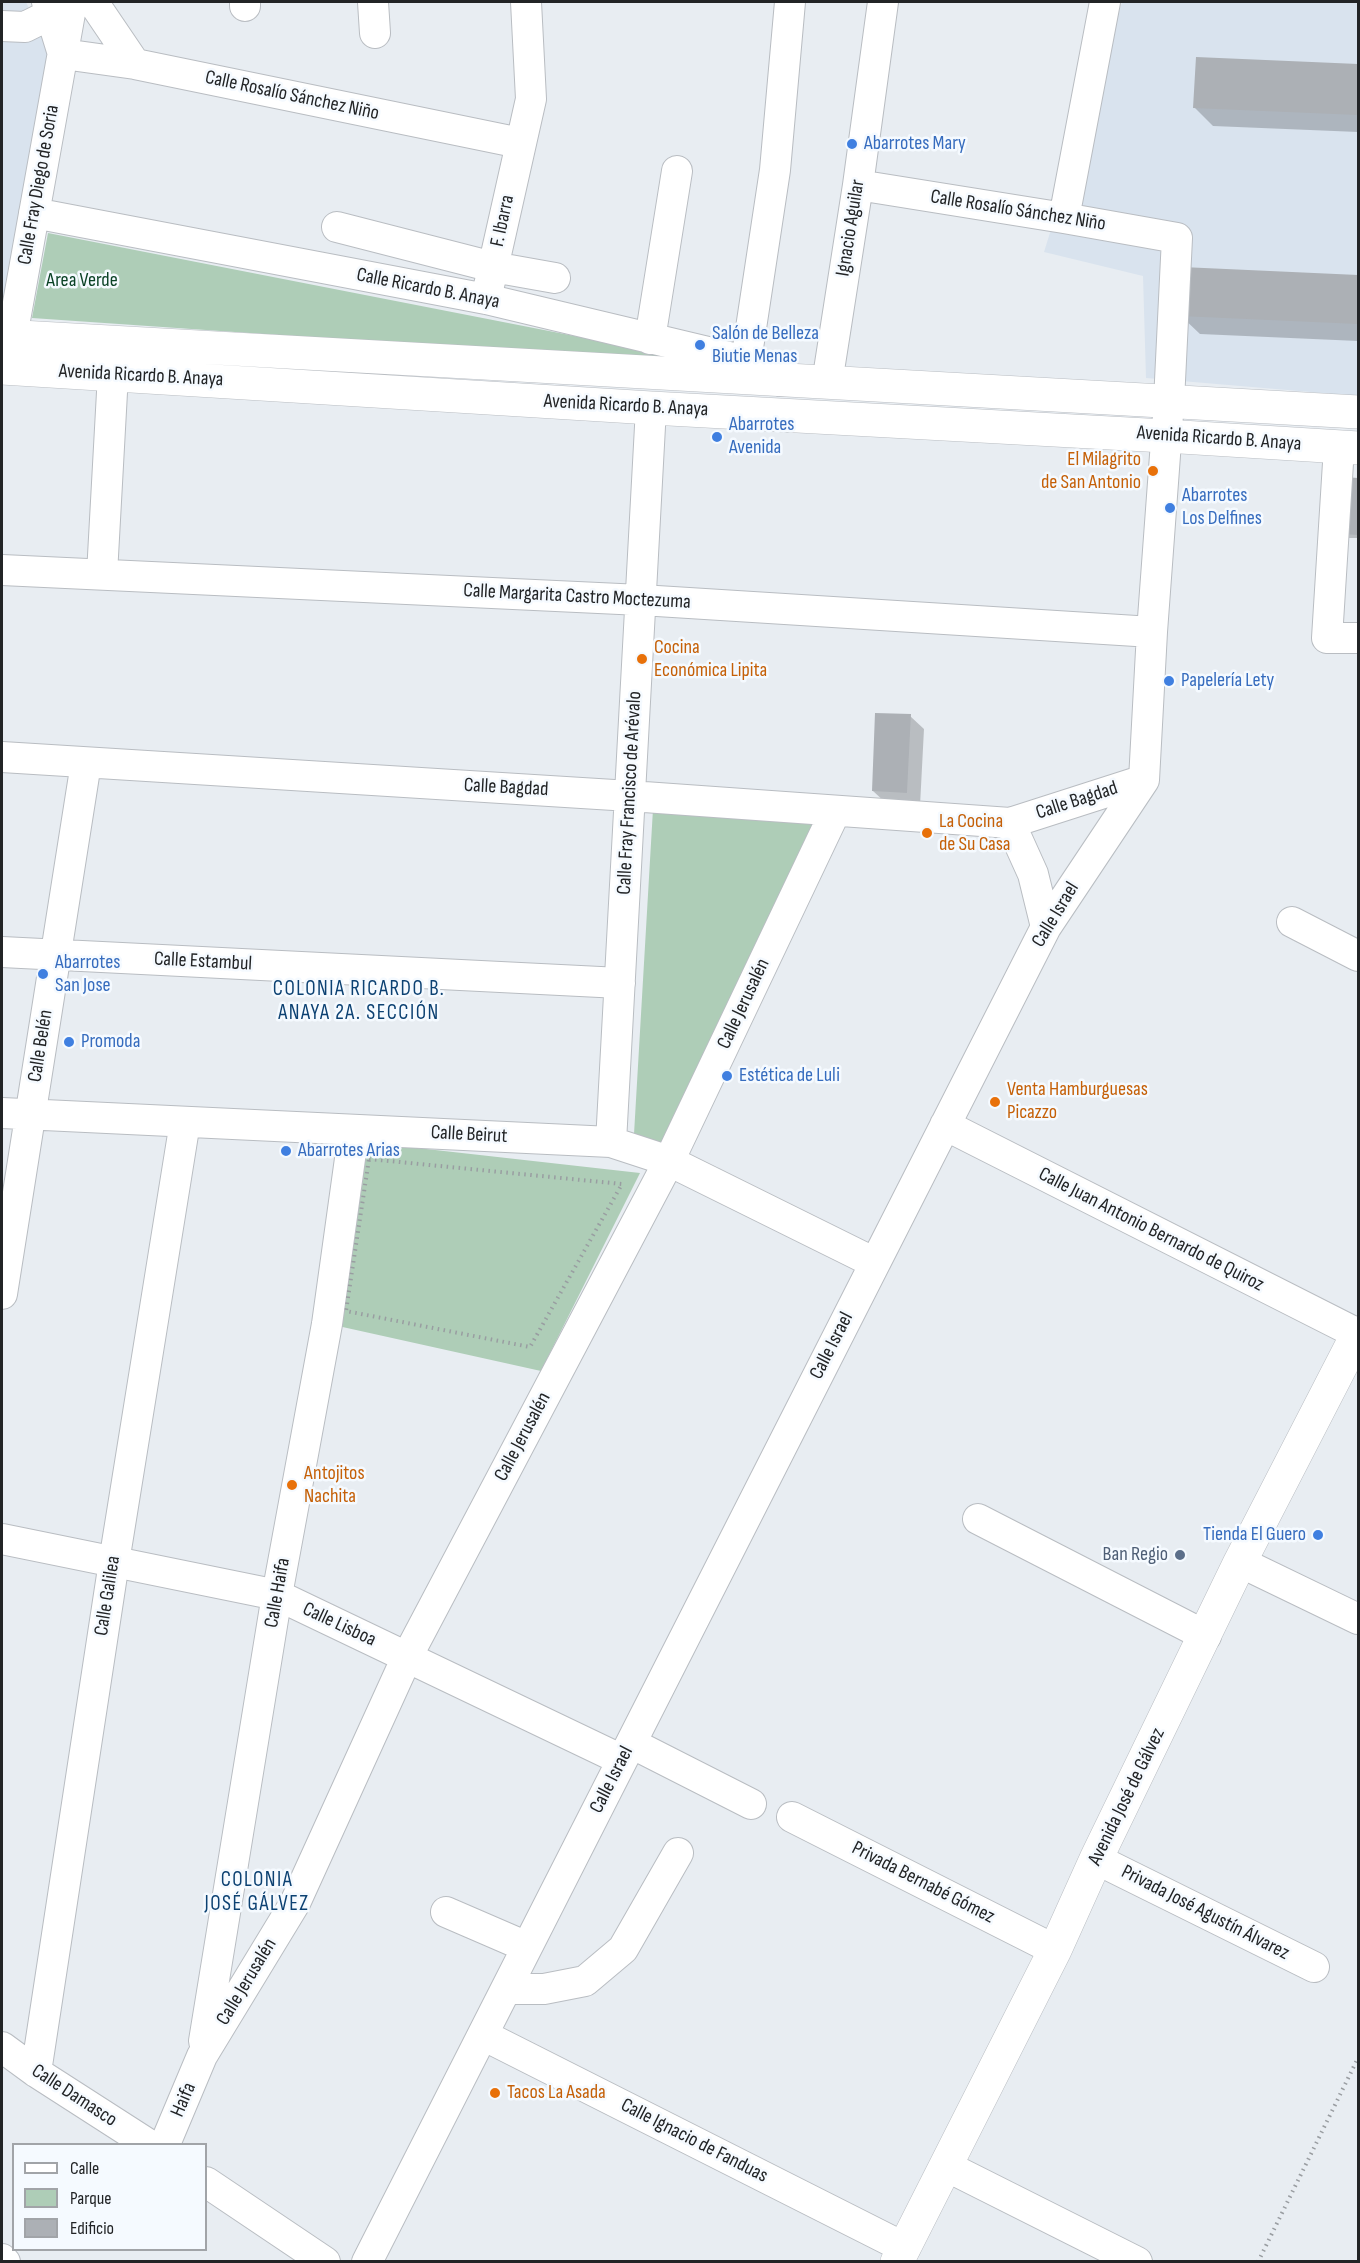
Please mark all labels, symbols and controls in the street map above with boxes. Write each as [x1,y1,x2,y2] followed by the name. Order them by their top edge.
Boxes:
[203,66,381,126] street label: Calle Rosalío Sánchez Niño
[13,103,65,267] street label: Calle Fray Diego de Soria
[864,132,966,156] place label: Abarrotes Mary
[845,137,859,151] marker: Abarrotes Mary
[832,178,870,278] street label: Ignacio Aguilar
[929,185,1107,237] street label: Calle Rosalío Sánchez Niño
[486,193,520,249] street label: F. Ibarra
[354,263,502,315] street label: Calle Ricardo B. Anaya
[46,269,118,293] park label: Area Verde
[712,322,819,369] place label: Salón de Belleza Biutie Menas
[693,338,707,352] marker: Salón de Belleza Biutie Menas
[58,360,224,392] street label: Avenida Ricardo B. Anaya
[543,390,709,422] street label: Avenida Ricardo B. Anaya
[729,413,794,460] place label: Abarrotes Avenida
[1136,421,1302,457] street label: Avenida Ricardo B. Anaya
[710,430,724,444] marker: Abarrotes Avenida
[1041,448,1141,495] place label: El Milagrito de San Antonio
[1146,464,1160,478] marker: El Milagrito de San Antonio
[1182,484,1262,531] place label: Abarrotes Los Delfines
[1163,501,1177,515] marker: Abarrotes Los Delfines
[463,579,691,615] street label: Calle Margarita Castro Moctezuma
[654,636,767,683] place label: Cocina Económica Lipita
[635,652,649,666] marker: Cocina Económica Lipita
[1181,669,1274,693] place label: Papelería Lety
[1162,674,1176,688] marker: Papelería Lety
[613,691,647,895] street label: Calle Fray Francisco de Arévalo
[463,774,549,802] street label: Calle Bagdad
[1033,777,1121,825] street label: Calle Bagdad
[939,810,1011,857] place label: La Cocina de Su Casa
[920,826,934,840] marker: La Cocina de Su Casa
[1027,878,1085,952] street label: Calle Israel
[153,947,253,977] street label: Calle Estambul
[55,951,120,998] place label: Abarrotes San Jose
[713,955,775,1053] street label: Calle Jerusalén
[36,967,50,981] marker: Abarrotes San Jose
[273,977,445,1027] district label: COLONIA RICARDO B. ANAYA 2A. SECCIÓN
[23,1008,59,1084] street label: Calle Belén
[81,1030,140,1054] place label: Promoda
[62,1035,76,1049] marker: Promoda
[739,1064,840,1088] place label: Estética de Luli
[720,1069,734,1083] marker: Estética de Luli
[1007,1078,1148,1125] place label: Venta Hamburguesas Picazzo
[988,1095,1002,1109] marker: Venta Hamburguesas Picazzo
[430,1121,508,1149] street label: Calle Beirut
[298,1139,400,1163] place label: Abarrotes Arias
[279,1144,293,1158] marker: Abarrotes Arias
[1034,1163,1268,1297] street label: Calle Juan Antonio Bernardo de Quiroz
[805,1309,859,1383] street label: Calle Israel
[490,1389,556,1485] street label: Calle Jerusalén
[304,1462,365,1509] place label: Antojitos Nachita
[285,1478,299,1492] marker: Antojitos Nachita
[1203,1523,1306,1547] place label: Tienda El Guero
[1311,1528,1325,1542] marker: Tienda El Guero
[1103,1543,1168,1567] place label: Ban Regio
[1173,1548,1187,1562] marker: Ban Regio
[90,1554,126,1638] street label: Calle Galilea
[260,1556,296,1630] street label: Calle Haifa
[298,1598,380,1652] street label: Calle Lisboa
[1083,1724,1171,1870] street label: Avenida José de Gálvez
[585,1743,639,1817] street label: Calle Israel
[848,1837,998,1929] street label: Privada Bernabé Gómez
[1117,1860,1293,1966] street label: Privada José Agustín Álvarez
[204,1868,310,1918] district label: COLONIA JOSÉ GÁLVEZ
[212,1934,282,2030] street label: Calle Jerusalén
[27,2060,121,2132] street label: Calle Damasco
[166,2079,202,2121] street label: Haifa
[507,2081,606,2105] place label: Tacos La Asada
[488,2086,502,2100] marker: Tacos La Asada
[616,2094,772,2188] street label: Calle Ignacio de Fanduas
[12,2143,207,2251] legend
[70,2158,99,2179] text: Calle
[70,2188,111,2209] text: Parque
[70,2218,114,2239] text: Edificio

